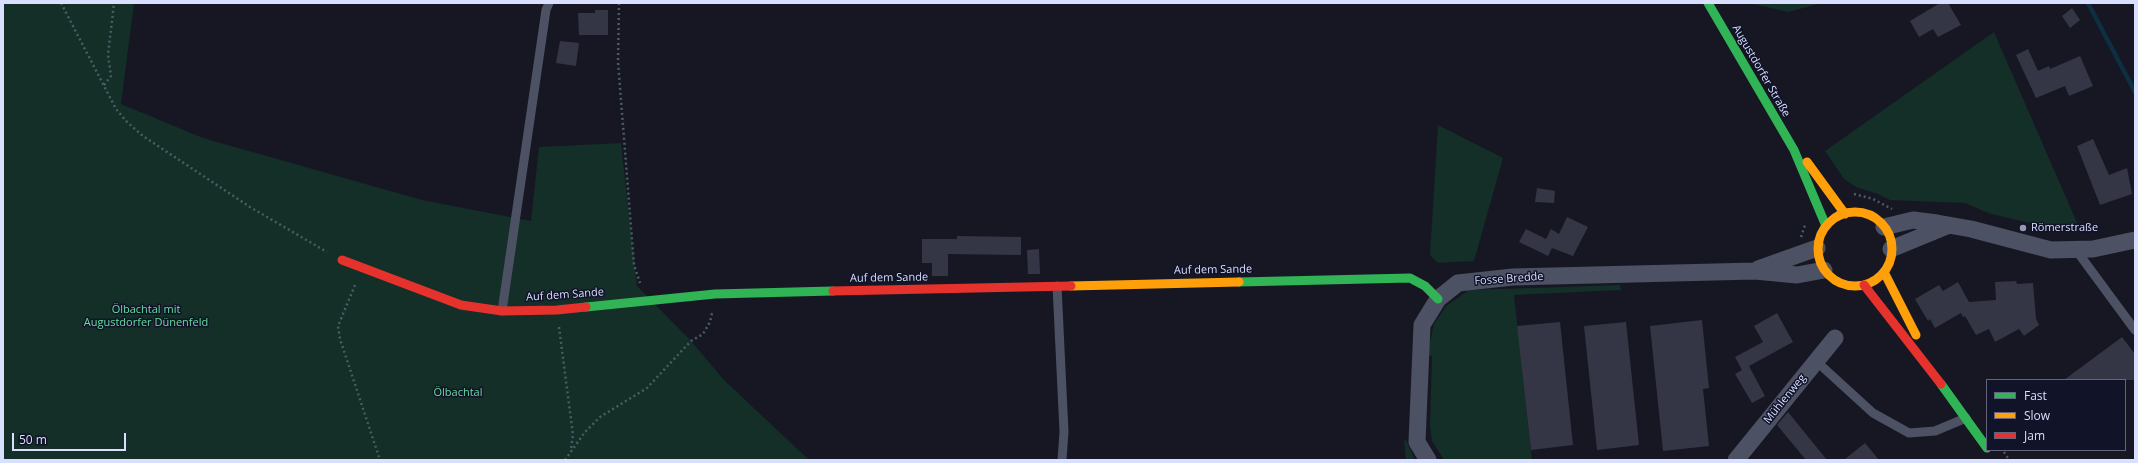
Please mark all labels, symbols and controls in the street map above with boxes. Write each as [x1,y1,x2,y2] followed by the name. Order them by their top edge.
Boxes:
[1729,23,1793,119] street label: Augustdorfer Straße
[2031,221,2098,235] place label: Römerstraße
[2018,223,2028,233] marker: Römerstraße
[1174,263,1252,277] street label: Auf dem Sande
[1474,270,1544,288] street label: Fosse Bredde
[850,271,928,285] street label: Auf dem Sande
[526,286,604,304] street label: Auf dem Sande
[84,303,208,329] park label: Ölbachtal mit Augustdorfer Dünenfeld
[1761,372,1809,426] street label: Mühlenweg
[1986,379,2126,451] legend
[433,386,483,400] park label: Ölbachtal
[2024,387,2047,404] text: Fast
[2024,407,2050,424] text: Slow
[14,425,128,451] scale bar
[2024,427,2045,444] text: Jam
[19,431,47,448] text: 50 m

